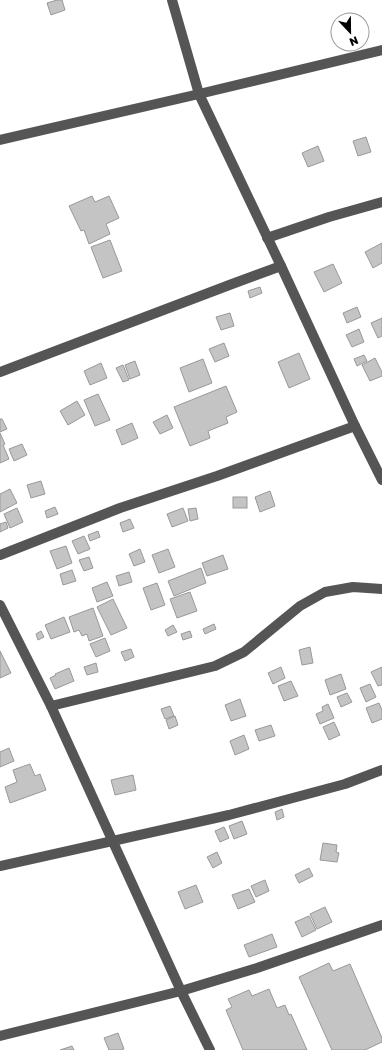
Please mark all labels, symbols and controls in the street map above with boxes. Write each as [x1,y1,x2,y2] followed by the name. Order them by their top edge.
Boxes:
[330,12,370,52] north arrow
[348,34,360,49] text: N

